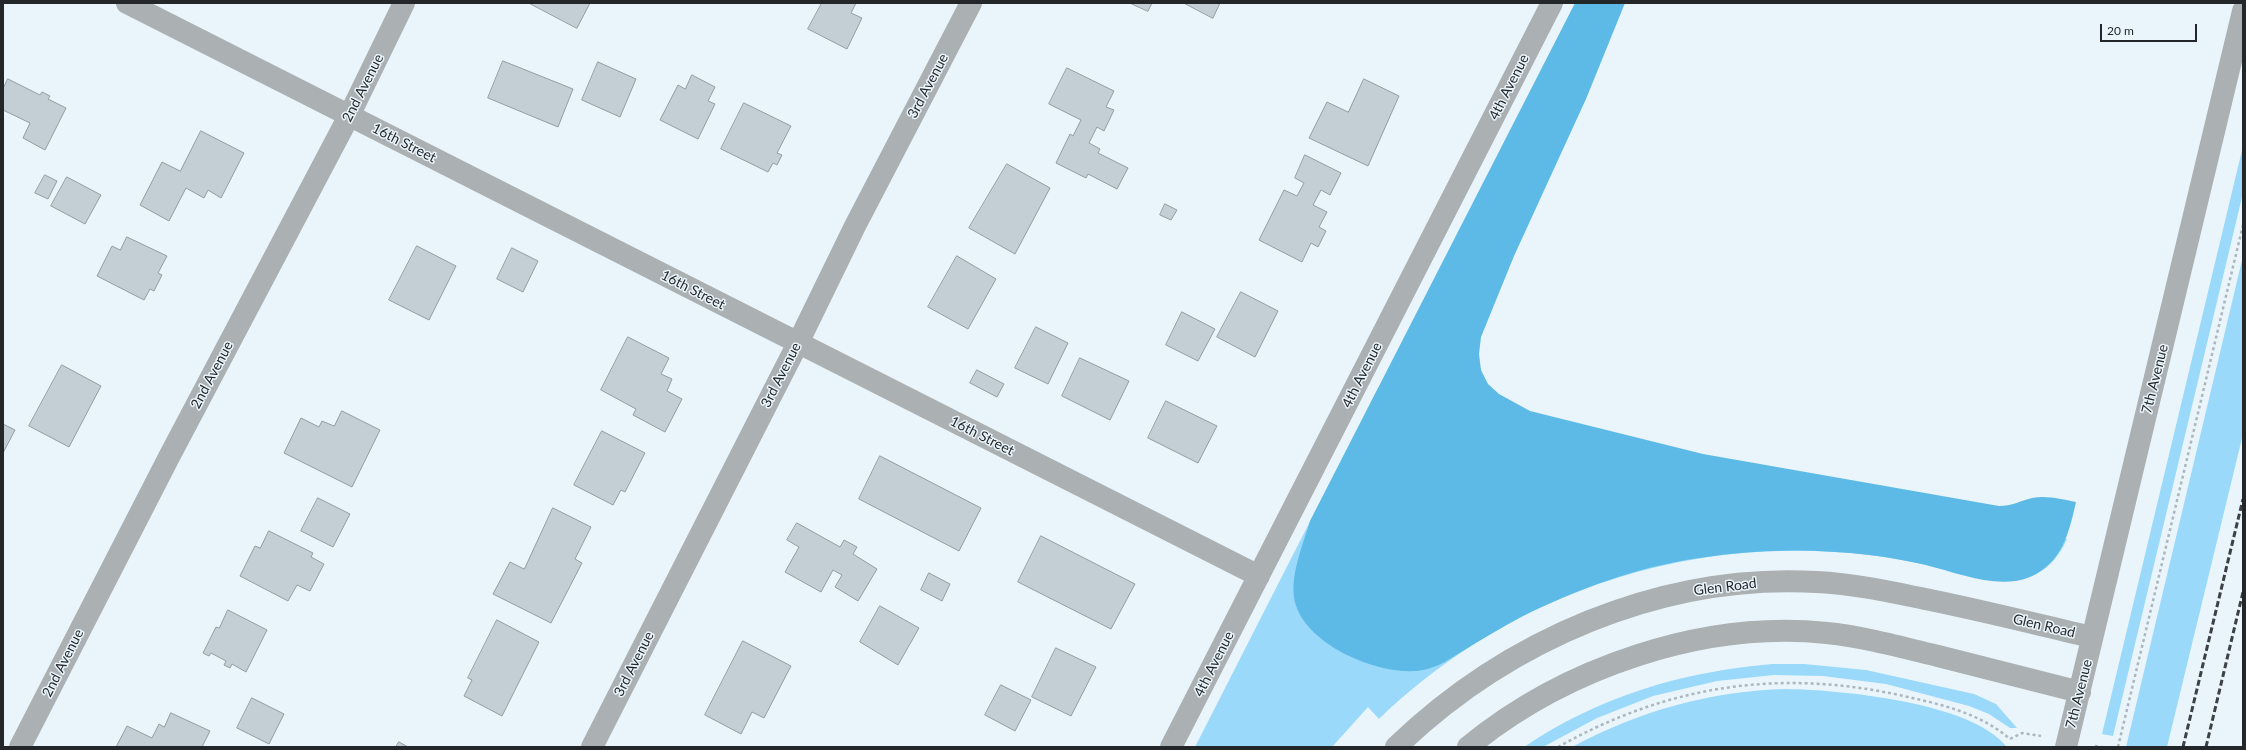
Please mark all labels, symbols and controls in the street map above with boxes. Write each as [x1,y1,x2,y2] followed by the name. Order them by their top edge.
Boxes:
[2102,16,2199,42] scale bar
[2107,23,2134,38] text: 20 m
[339,51,387,125] street label: 2nd Avenue
[904,51,952,121] street label: 3rd Avenue
[1485,52,1533,122] street label: 4th Avenue
[369,120,439,166] street label: 16th Street
[658,267,728,313] street label: 16th Street
[187,339,237,411] street label: 2nd Avenue
[757,340,805,410] street label: 3rd Avenue
[1338,340,1386,410] street label: 4th Avenue
[2138,343,2172,415] street label: 7th Avenue
[947,413,1017,459] street label: 16th Street
[1693,575,1757,599] street label: Glen Road
[2011,611,2077,641] street label: Glen Road
[39,626,87,700] street label: 2nd Avenue
[610,629,658,699] street label: 3rd Avenue
[1190,629,1238,699] street label: 4th Avenue
[2062,658,2096,730] street label: 7th Avenue

